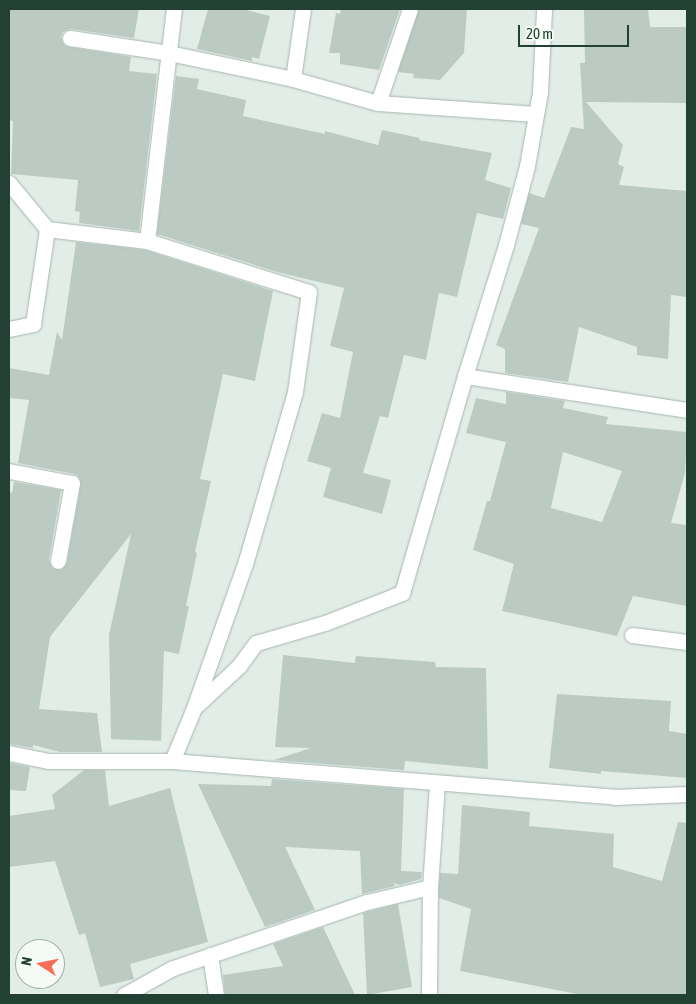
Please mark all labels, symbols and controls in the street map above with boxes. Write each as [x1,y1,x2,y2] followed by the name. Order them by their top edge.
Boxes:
[521,15,632,47] scale bar
[526,25,553,42] text: 20 m
[15,939,65,989] north arrow
[18,956,35,967] text: N

